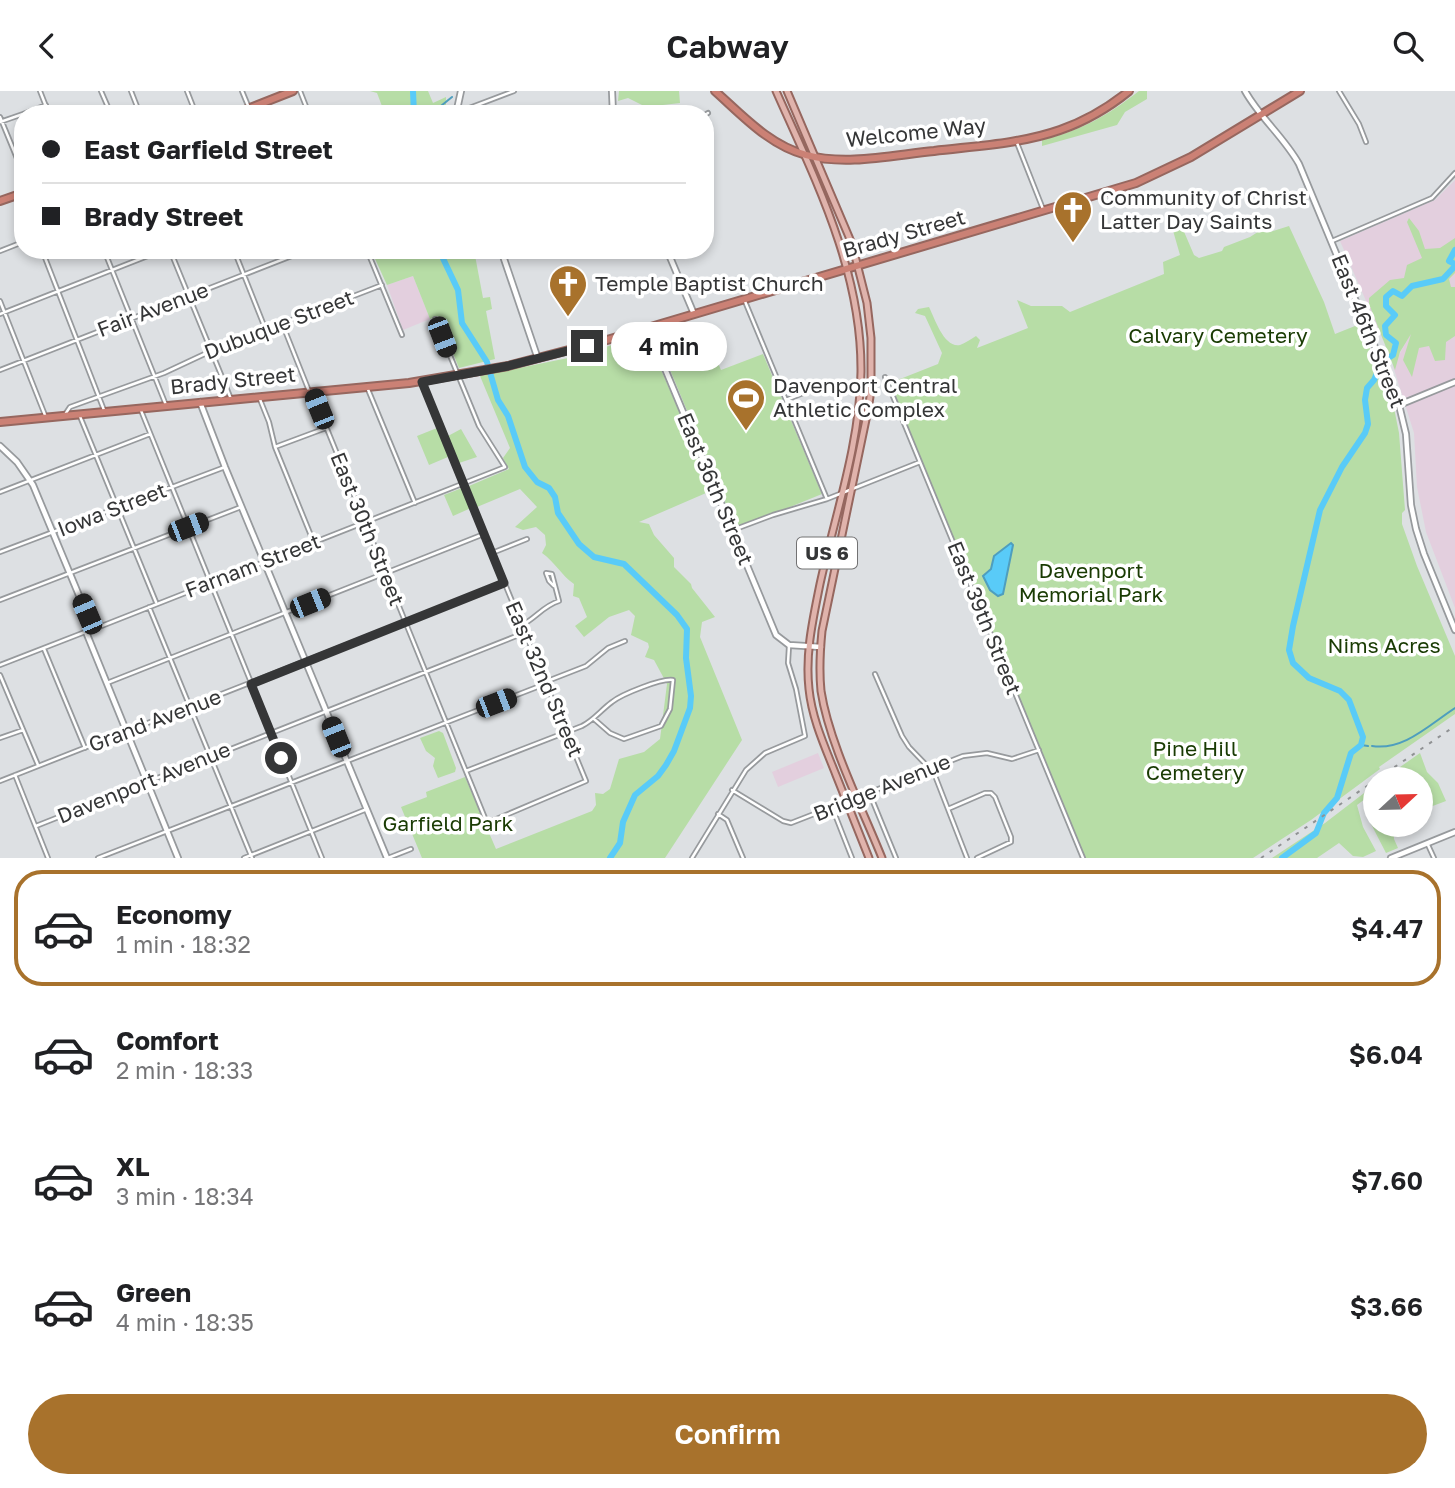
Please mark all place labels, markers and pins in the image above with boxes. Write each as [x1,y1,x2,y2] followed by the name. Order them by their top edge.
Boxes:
[1100,184,1307,234] place label: Community of Christ Latter Day Saints
[1052,189,1094,244] church icon: Community of Christ Latter Day Saints
[547,263,589,318] church icon: Temple Baptist Church
[595,270,824,296] place label: Temple Baptist Church
[773,372,957,422] place label: Davenport Central Athletic Complex
[725,377,767,432] sports icon: Davenport Central Athletic Complex

